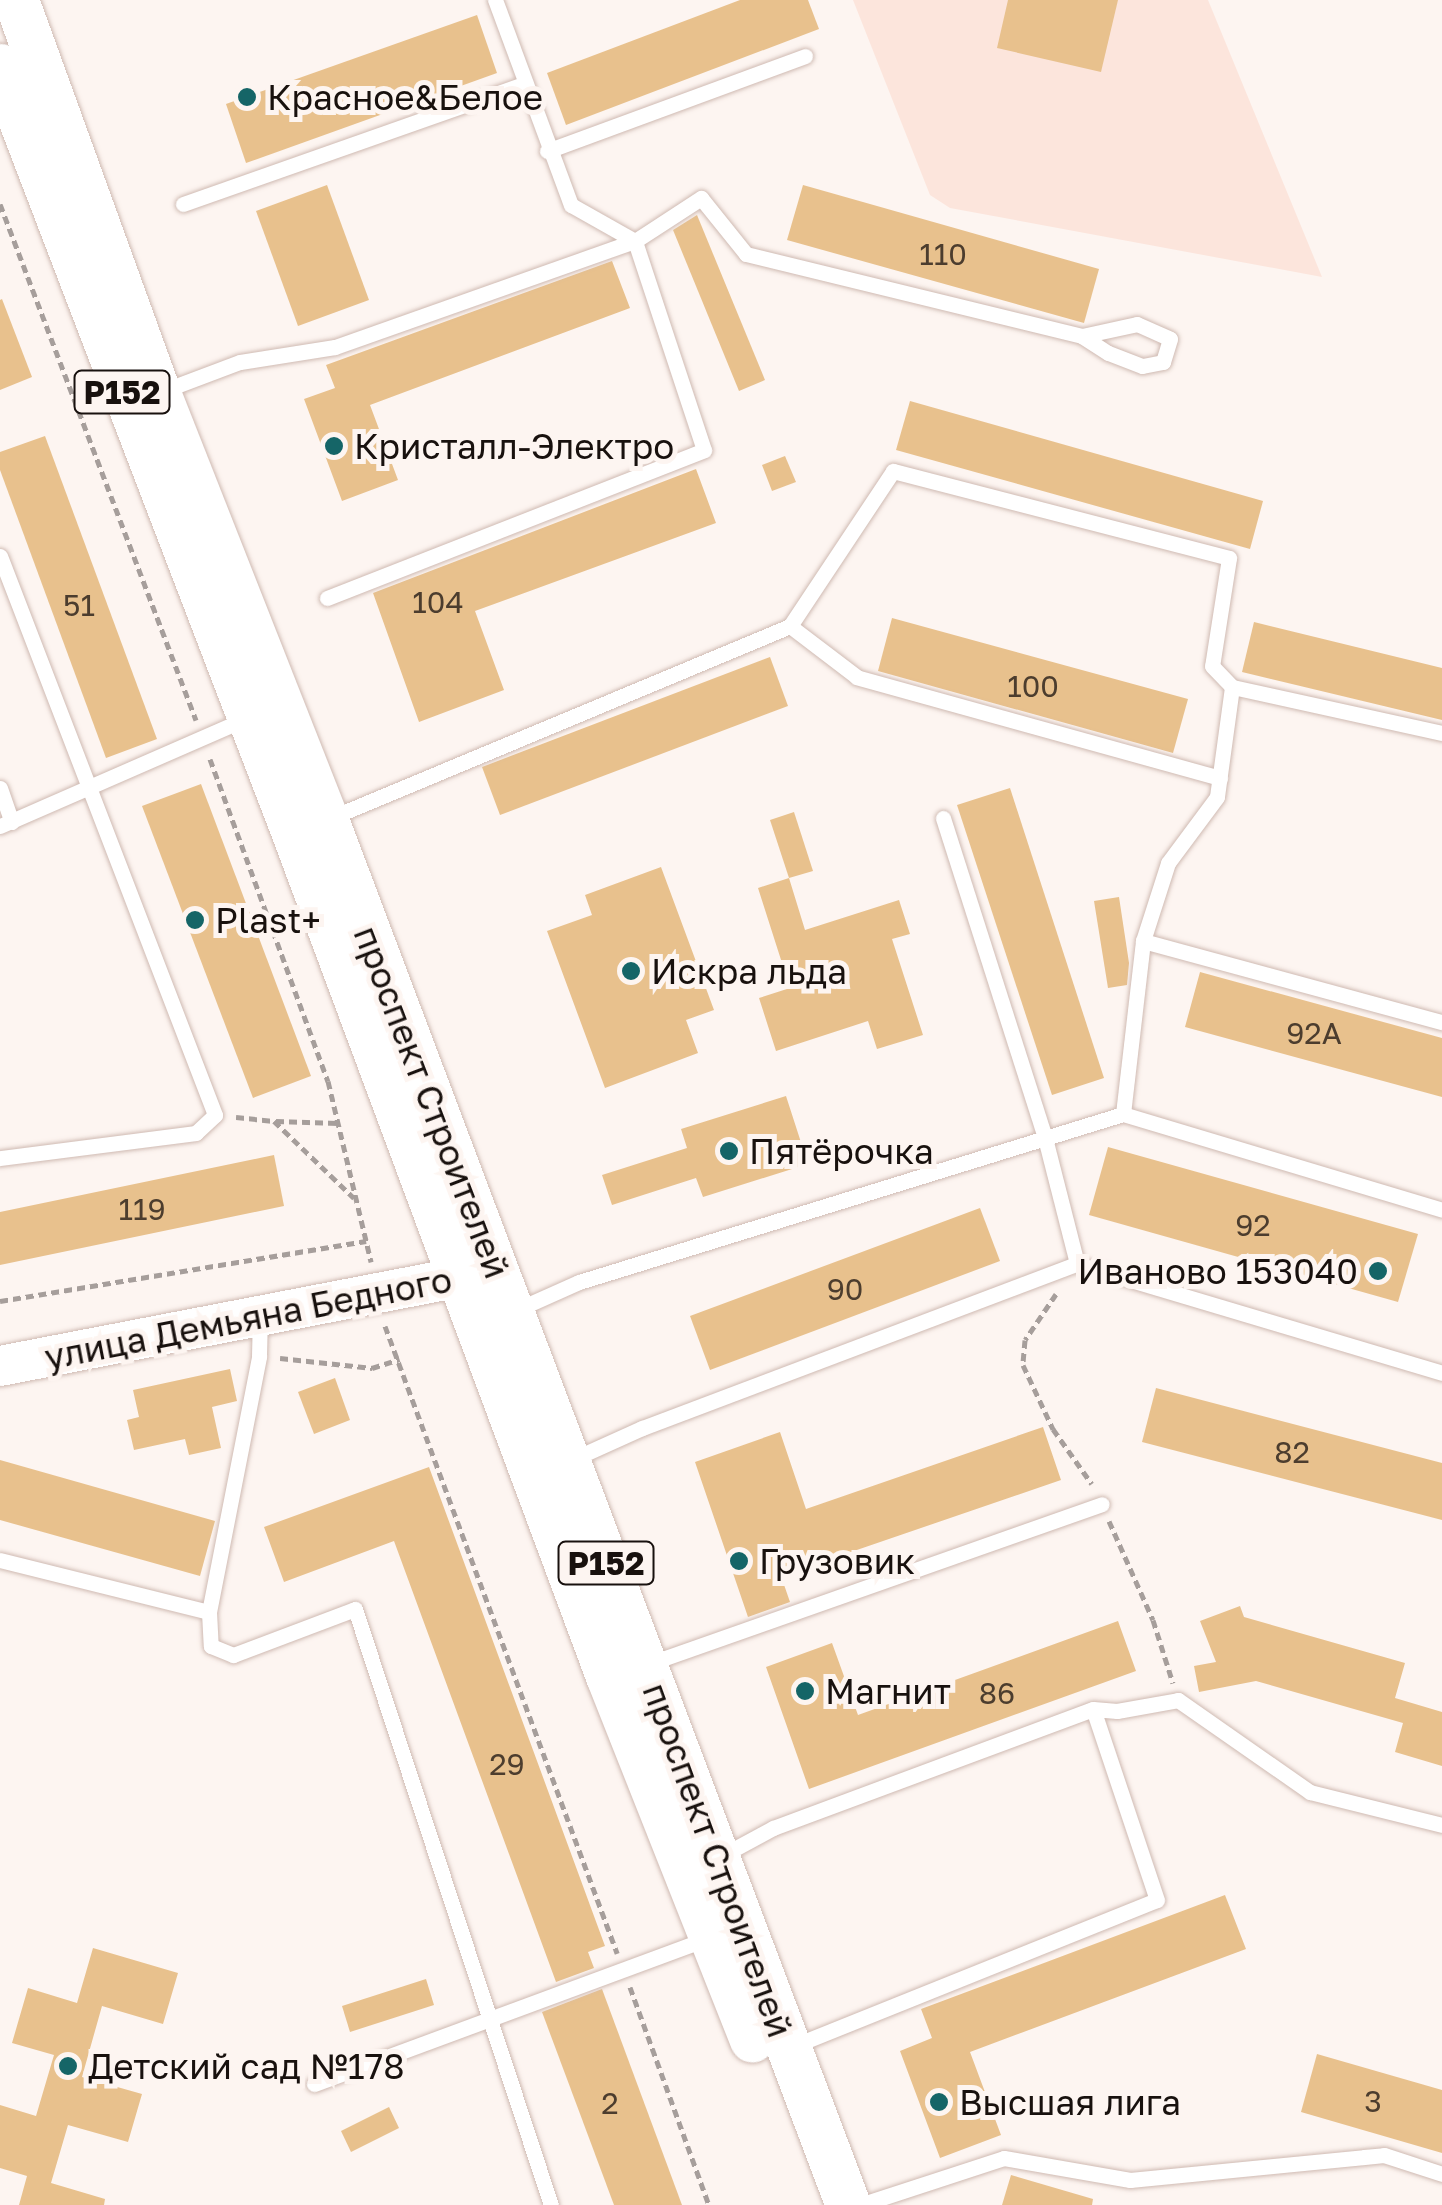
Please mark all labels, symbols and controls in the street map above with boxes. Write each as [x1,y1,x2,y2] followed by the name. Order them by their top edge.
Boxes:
[267,76,543,118] place label: Красное&Белое
[236,86,258,108] marker: Красное&Белое
[919,236,967,272] house number: 110
[72,365,172,419] road number: Р152
[354,425,674,467] place label: Кристалл-Электро
[323,435,345,457] marker: Кристалл-Электро
[412,584,464,620] house number: 104
[63,587,95,623] house number: 51
[1007,668,1059,704] house number: 100
[215,899,321,941] place label: Plast+
[184,909,206,931] marker: Plast+
[345,920,519,1284] street label: проспект Строителей
[651,950,847,992] place label: Искра льда
[620,960,642,982] marker: Искра льда
[1286,1015,1342,1051] house number: 92А
[749,1130,934,1172] place label: Пятёрочка
[718,1140,740,1162] marker: Пятёрочка
[118,1191,166,1227] house number: 119
[1235,1207,1271,1243] house number: 92
[1077,1250,1358,1292] place label: Иваново 153040
[41,1258,455,1378] street label: улица Демьяна Бедного
[1367,1260,1389,1282] marker: Иваново 153040
[827,1271,863,1307] house number: 90
[1274,1434,1310,1470] house number: 82
[556,1536,656,1590] road number: Р152
[759,1540,915,1582] place label: Грузовик
[728,1550,750,1572] marker: Грузовик
[825,1670,951,1712] place label: Магнит
[979,1675,1015,1711] house number: 86
[634,1677,802,2043] street label: проспект Строителей
[794,1680,816,1702] marker: Магнит
[489,1746,525,1782] house number: 29
[88,2045,405,2087] place label: Детский сад №178
[57,2055,79,2077] marker: Детский сад №178
[959,2081,1181,2123] place label: Высшая лига
[1364,2083,1382,2119] house number: 3
[601,2085,619,2121] house number: 2
[928,2091,950,2113] marker: Высшая лига

